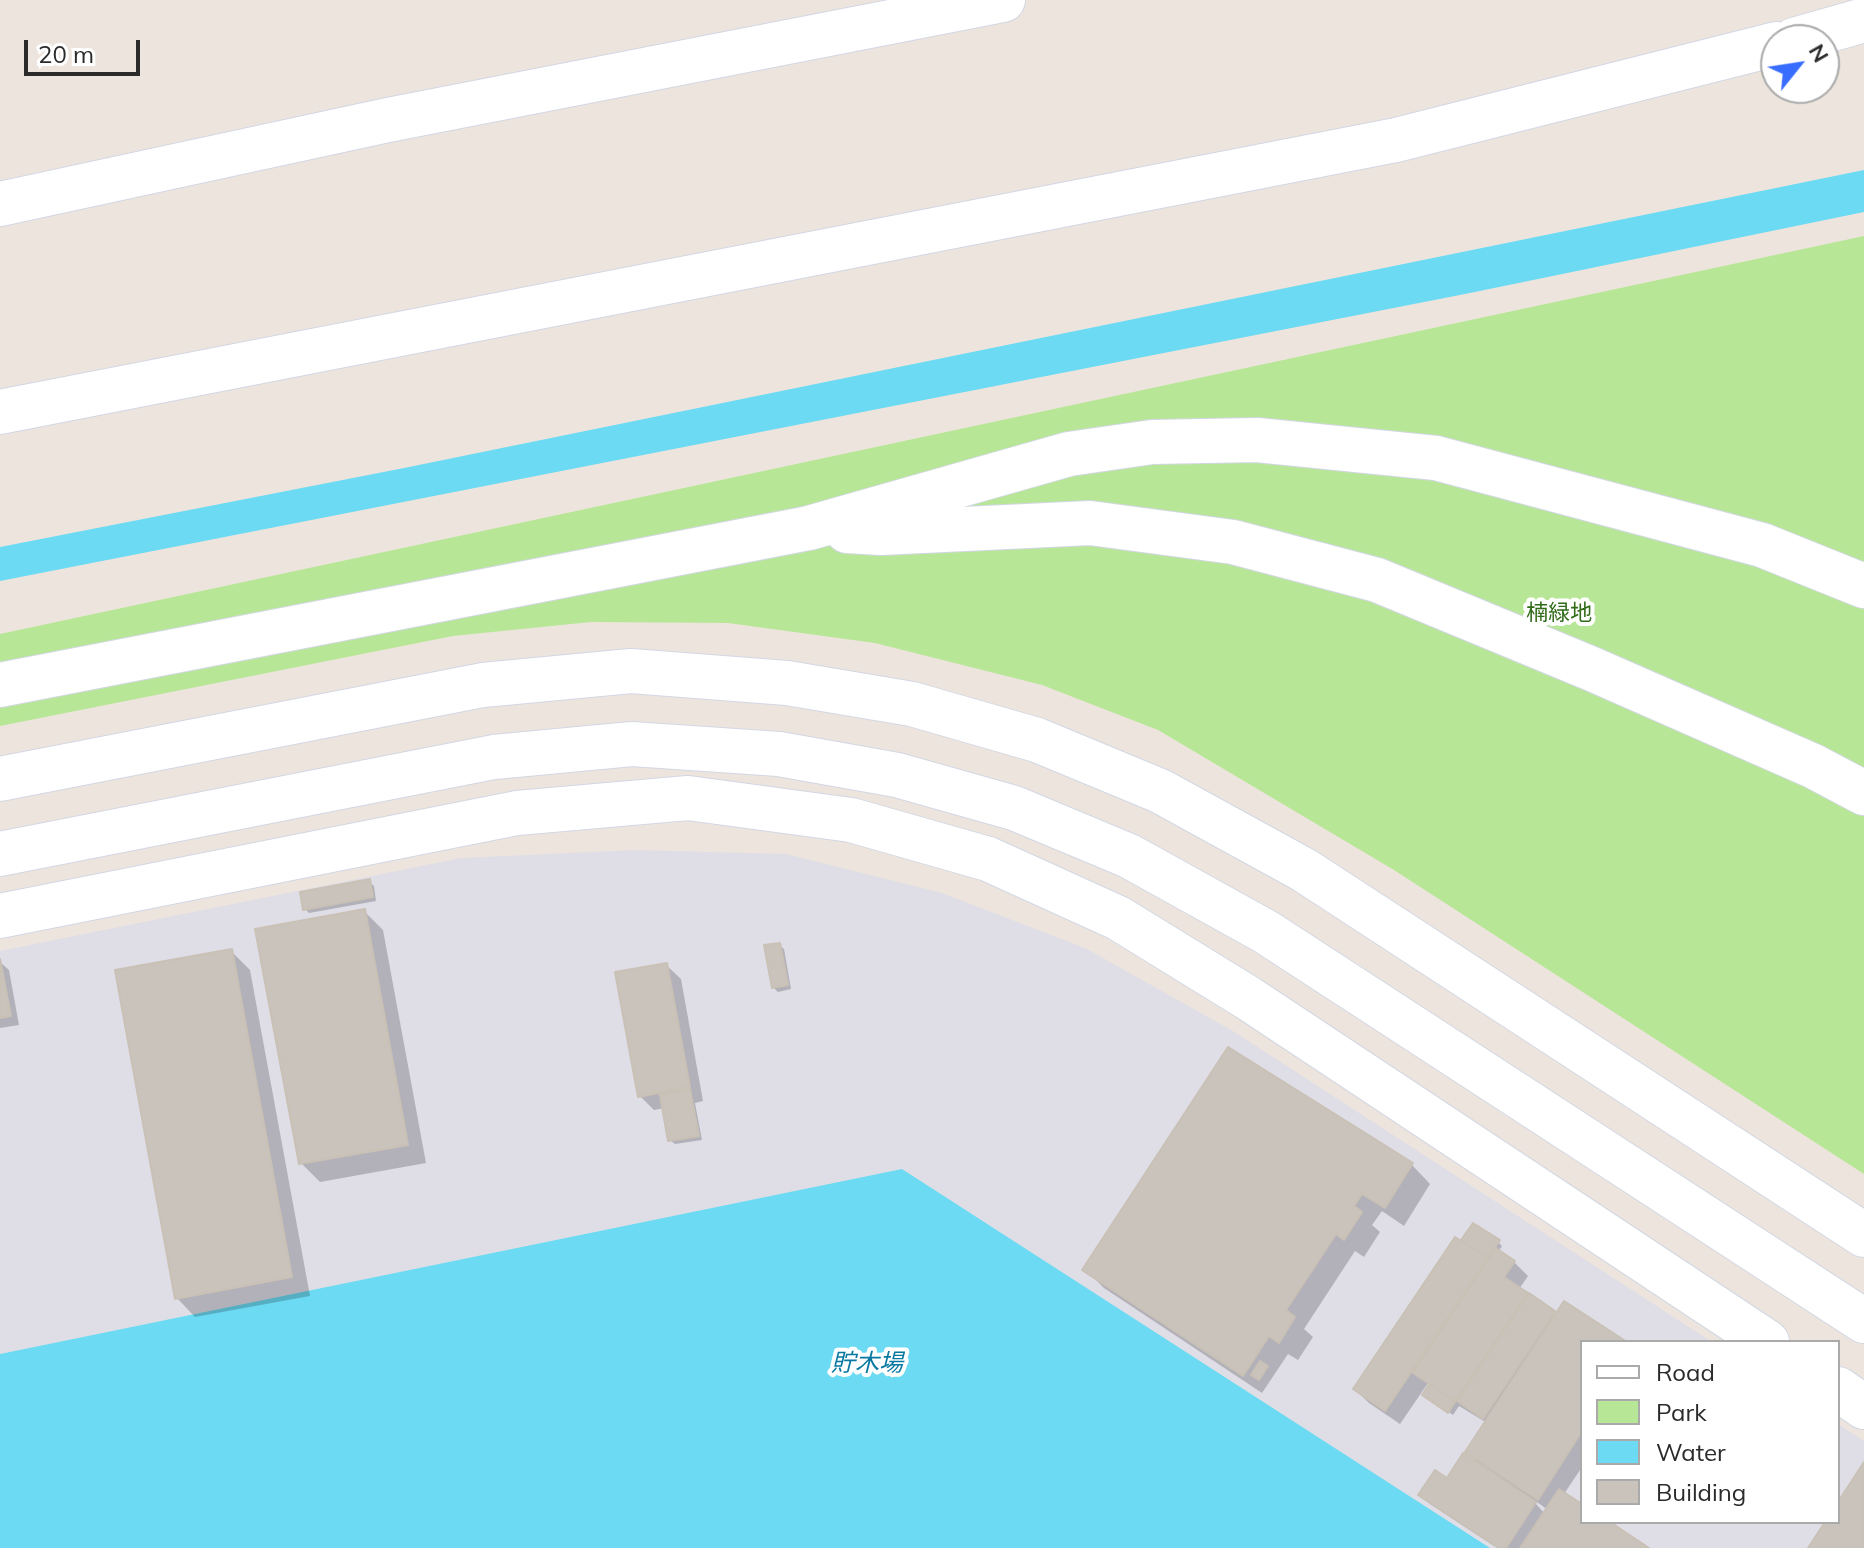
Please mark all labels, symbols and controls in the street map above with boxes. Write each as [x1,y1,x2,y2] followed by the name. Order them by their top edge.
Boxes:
[28,24,144,74] scale bar
[1760,24,1840,104] north arrow
[38,39,94,69] text: 20 m
[1803,39,1835,67] text: N
[1526,600,1592,626] park label: 楠緑地
[1580,1340,1840,1524] legend
[831,1350,903,1378] water label: 貯木場
[1656,1357,1715,1387] text: Road
[1656,1397,1707,1427] text: Park
[1656,1437,1726,1467] text: Water
[1656,1477,1746,1507] text: Building

